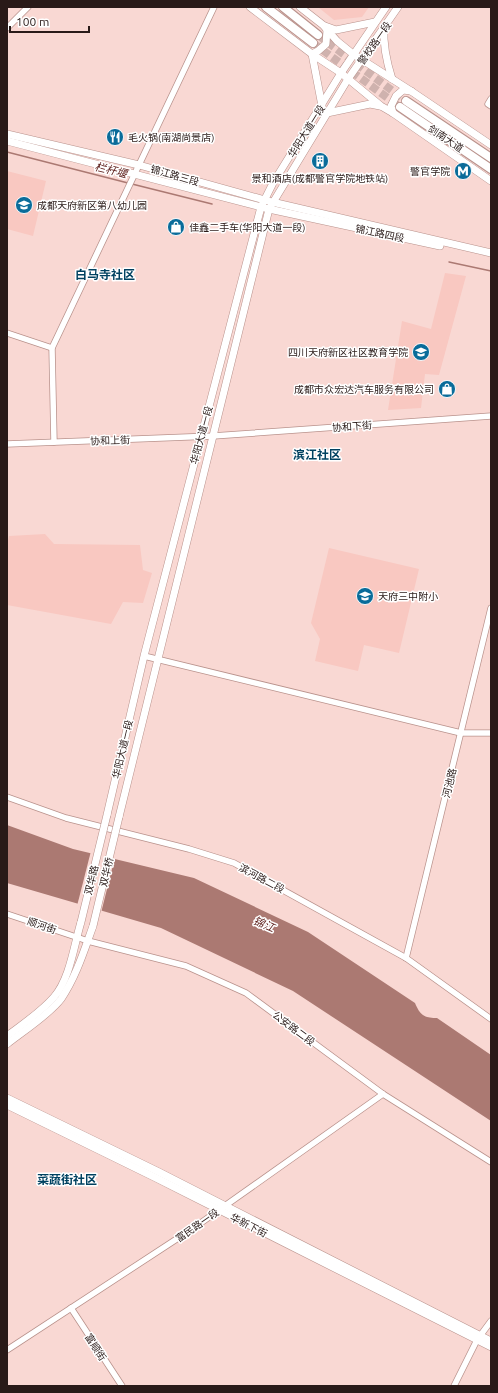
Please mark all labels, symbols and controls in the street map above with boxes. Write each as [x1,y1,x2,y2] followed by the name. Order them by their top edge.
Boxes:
[10,8,89,34] scale bar
[16,15,49,28] text: 100 m
[356,20,393,67] street label: 警校路一段
[286,103,327,160] street label: 华阳大道一段
[426,123,465,154] street label: 剑南大道
[105,127,125,147] restaurant icon: 毛火锅(南湖尚景店)
[128,132,214,143] place label: 毛火锅(南湖尚景店)
[310,151,330,171] building icon: 景和酒店(成都警官学院地铁站)
[94,160,130,180] water label: 栏杆堰
[453,161,473,181] metro station icon: 警官学院
[149,163,200,188] street label: 锦江路三段
[410,166,450,177] place label: 警官学院
[252,173,388,184] place label: 景和酒店(成都警官学院地铁站)
[14,195,34,215] school or university icon: 成都天府新区第八幼儿园
[37,200,147,211] place label: 成都天府新区第八幼儿园
[166,217,186,237] shop icon: 佳鑫二手车(华阳大道一段)
[189,222,305,233] place label: 佳鑫二手车(华阳大道一段)
[354,223,405,244] street label: 锦江路四段
[75,268,135,281] district label: 白马寺社区
[411,342,431,362] school or university icon: 四川天府新区社区教育学院
[288,347,408,358] place label: 四川天府新区社区教育学院
[437,379,457,399] shop icon: 成都市众宏达汽车服务有限公司
[294,384,434,395] place label: 成都市众宏达汽车服务有限公司
[188,405,215,466] street label: 华阳大道一段
[332,420,372,433] street label: 协和下街
[90,434,130,447] street label: 协和上街
[293,448,341,461] district label: 滨江社区
[355,586,375,606] school or university icon: 天府三中附小
[378,591,438,602] place label: 天府三中附小
[110,719,135,780] street label: 华阳大道一段
[441,767,458,799] street label: 河池路
[98,856,115,888] street label: 双华桥
[237,862,286,895] street label: 滨河路二段
[83,864,100,896] street label: 双华路
[252,914,277,934] water label: 锦江
[26,915,58,936] street label: 顺河街
[270,1009,317,1048] street label: 公安路二段
[37,1173,97,1186] district label: 菜蔬街社区
[174,1207,221,1244] street label: 富民路一段
[228,1211,269,1239] street label: 华新下街
[83,1332,108,1363] street label: 富顺街

